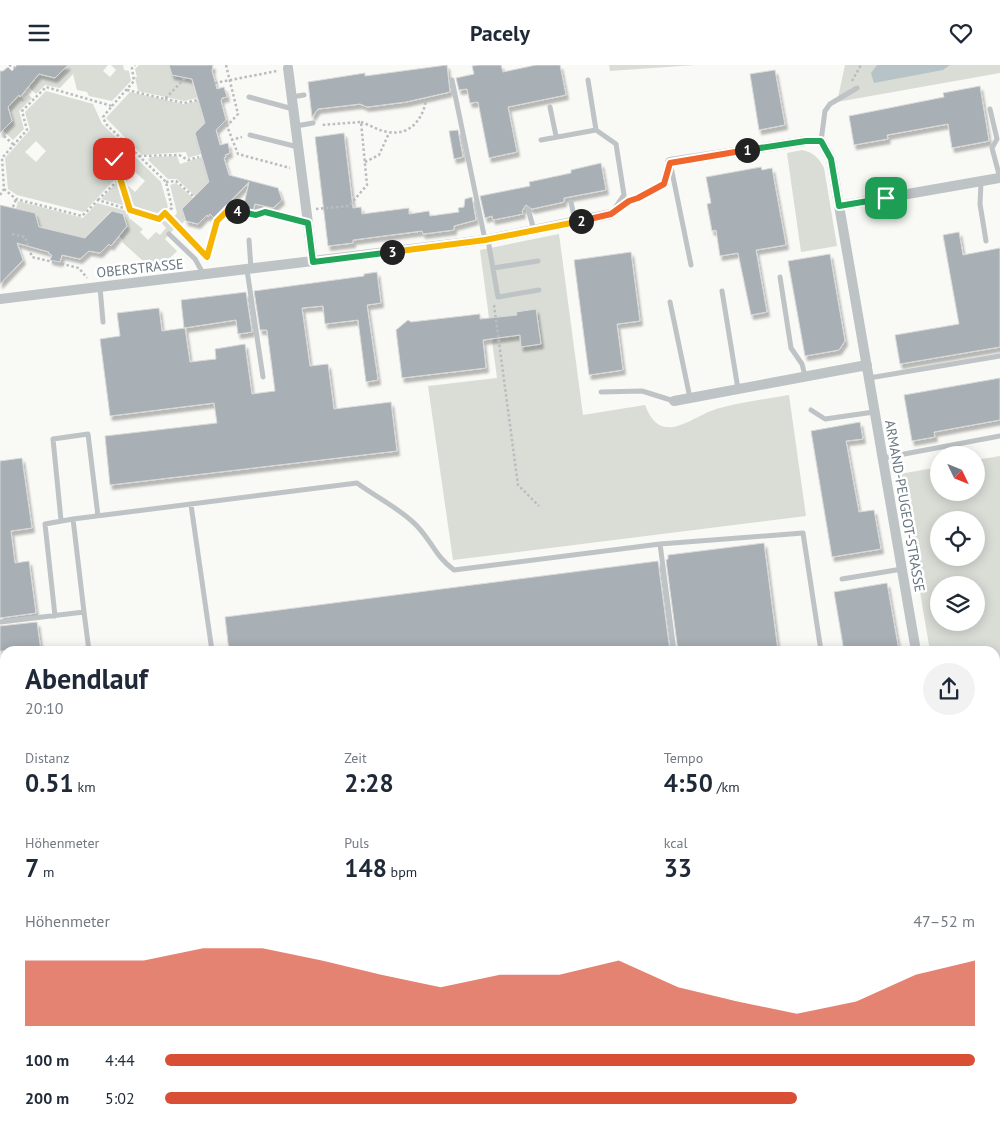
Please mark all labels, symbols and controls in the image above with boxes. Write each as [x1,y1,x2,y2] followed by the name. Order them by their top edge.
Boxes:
[25,19,53,47] icon: menu
[470,19,530,47] text: Pacely
[947,19,975,47] icon: heart
[734,137,760,163] pin: 1
[93,138,135,180] pin
[744,141,751,159] text: 1
[100,145,128,173] icon: check
[865,177,907,219] pin
[872,184,900,212] icon: arrive
[224,199,250,223] pin: 4
[234,202,241,220] text: 4
[568,209,594,233] pin: 2
[578,212,585,230] text: 2
[380,239,404,265] pin: 3
[389,243,396,261] text: 3
[96,254,184,282] street label: OBERSTRASSE
[881,419,929,593] street label: ARMAND-PEUGEOT-STRASSE
[930,446,985,501] north arrow
[930,446,985,631] map controls
[930,511,985,566] button: locate
[930,576,985,631] button: layers
[25,660,148,697] text: Abendlauf
[923,663,975,715] button: share
[25,698,63,718] text: 20:10
[25,749,69,767] text: Distanz
[344,749,367,767] text: Zeit
[664,749,703,767] text: Tempo
[25,767,74,799] text: 0.51
[344,767,394,799] text: 2:28
[664,767,713,799] text: 4:50
[74,778,96,796] text: km
[713,778,740,796] text: /km
[25,834,99,852] text: Höhenmeter
[344,834,369,852] text: Puls
[664,834,688,852] text: kcal
[25,852,39,884] text: 7
[344,852,387,884] text: 148
[664,852,692,884] text: 33
[39,863,54,881] text: m
[387,863,417,881] text: bpm
[25,911,110,931] text: Höhenmeter
[913,911,975,931] text: 47–52 m
[25,1050,69,1070] text: 100 m
[105,1050,135,1070] text: 4:44
[25,1088,69,1108] text: 200 m
[105,1088,135,1108] text: 5:02

